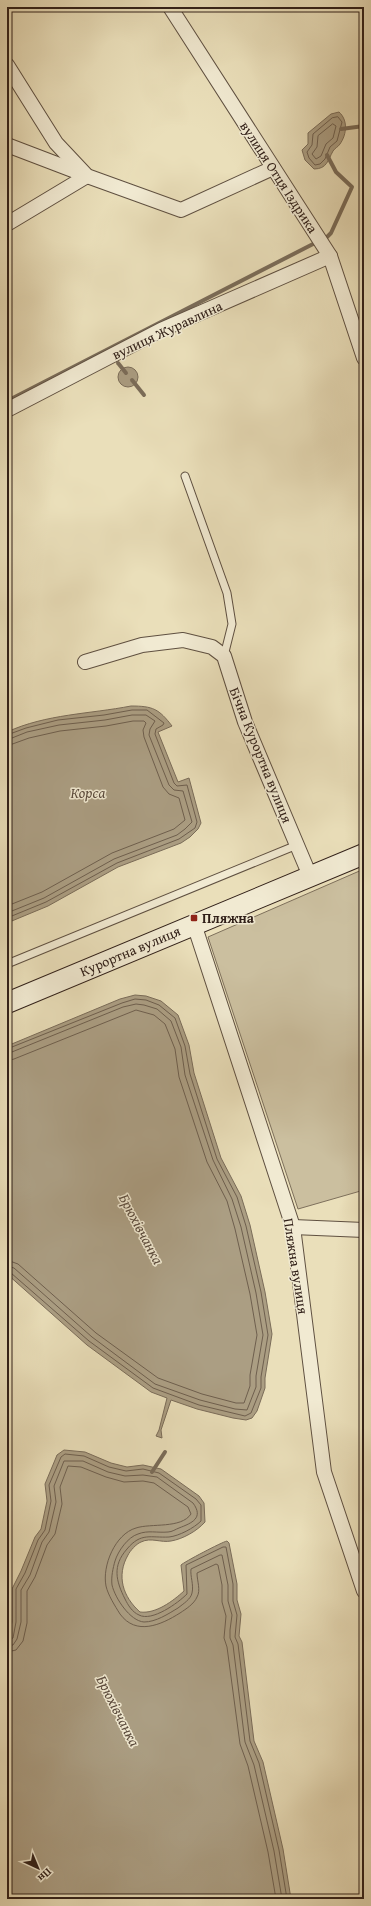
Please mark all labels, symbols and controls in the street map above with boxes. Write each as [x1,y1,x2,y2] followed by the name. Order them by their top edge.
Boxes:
[235,117,323,237] street label: вулиця Отця Іздрика
[109,296,226,364] street label: вулиця Журавлина
[225,684,297,826] street label: Бічна Курортна вулиця
[71,782,106,803] water label: Корса
[202,908,255,928] place label: Пляжна
[189,913,199,923] marker: Пляжна
[77,921,183,981] street label: Курортна вулиця
[114,1190,169,1268] water label: Брюхівчанка
[279,1217,313,1315] street label: Пляжна вулиця
[92,1672,145,1750] water label: Брюхівчанка
[18,1848,58,1888] north arrow
[34,1865,56,1886] text: Пн

